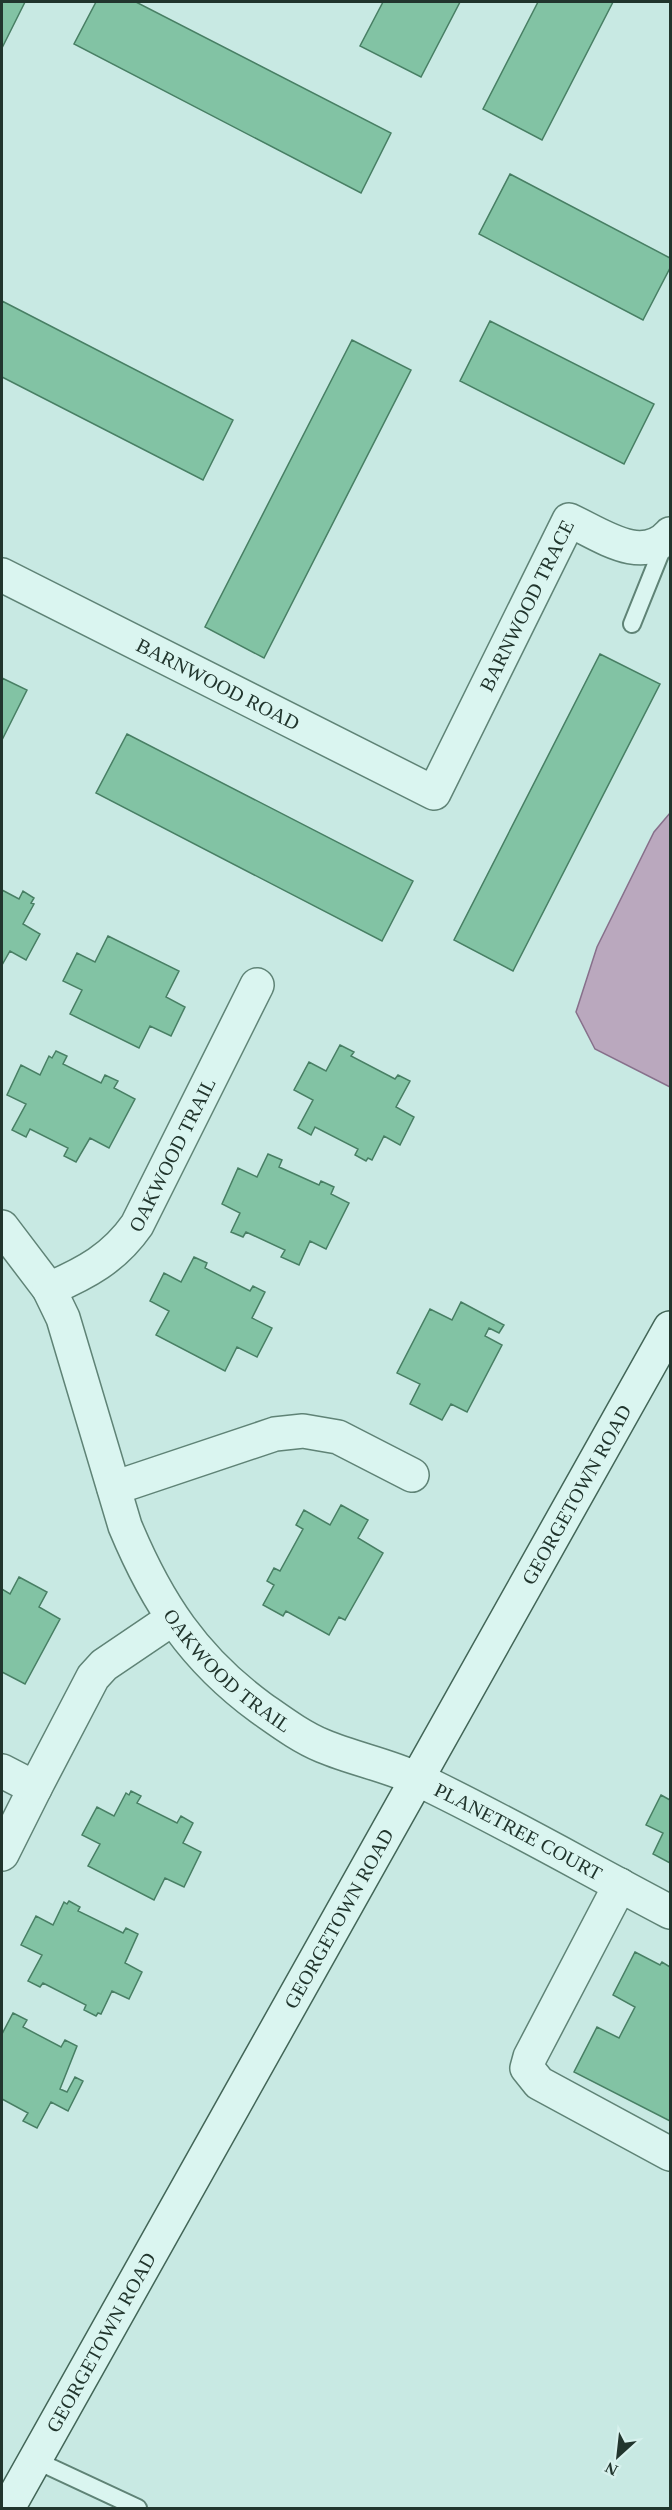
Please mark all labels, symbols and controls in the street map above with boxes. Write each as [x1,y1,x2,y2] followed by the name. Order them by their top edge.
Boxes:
[475,516,578,695] street label: BARNWOOD TRACE
[133,634,303,734] street label: BARNWOOD ROAD
[124,1074,220,1235] street label: OAKWOOD TRAIL
[517,1401,636,1588] street label: GEORGETOWN ROAD
[159,1605,295,1737] street label: OAKWOOD TRAIL
[431,1778,606,1885] street label: PLANETREE COURT
[280,1825,398,2012] street label: GEORGETOWN ROAD
[42,2249,160,2436] street label: GEORGETOWN ROAD
[588,2426,648,2486] north arrow
[602,2459,620,2479] text: N

